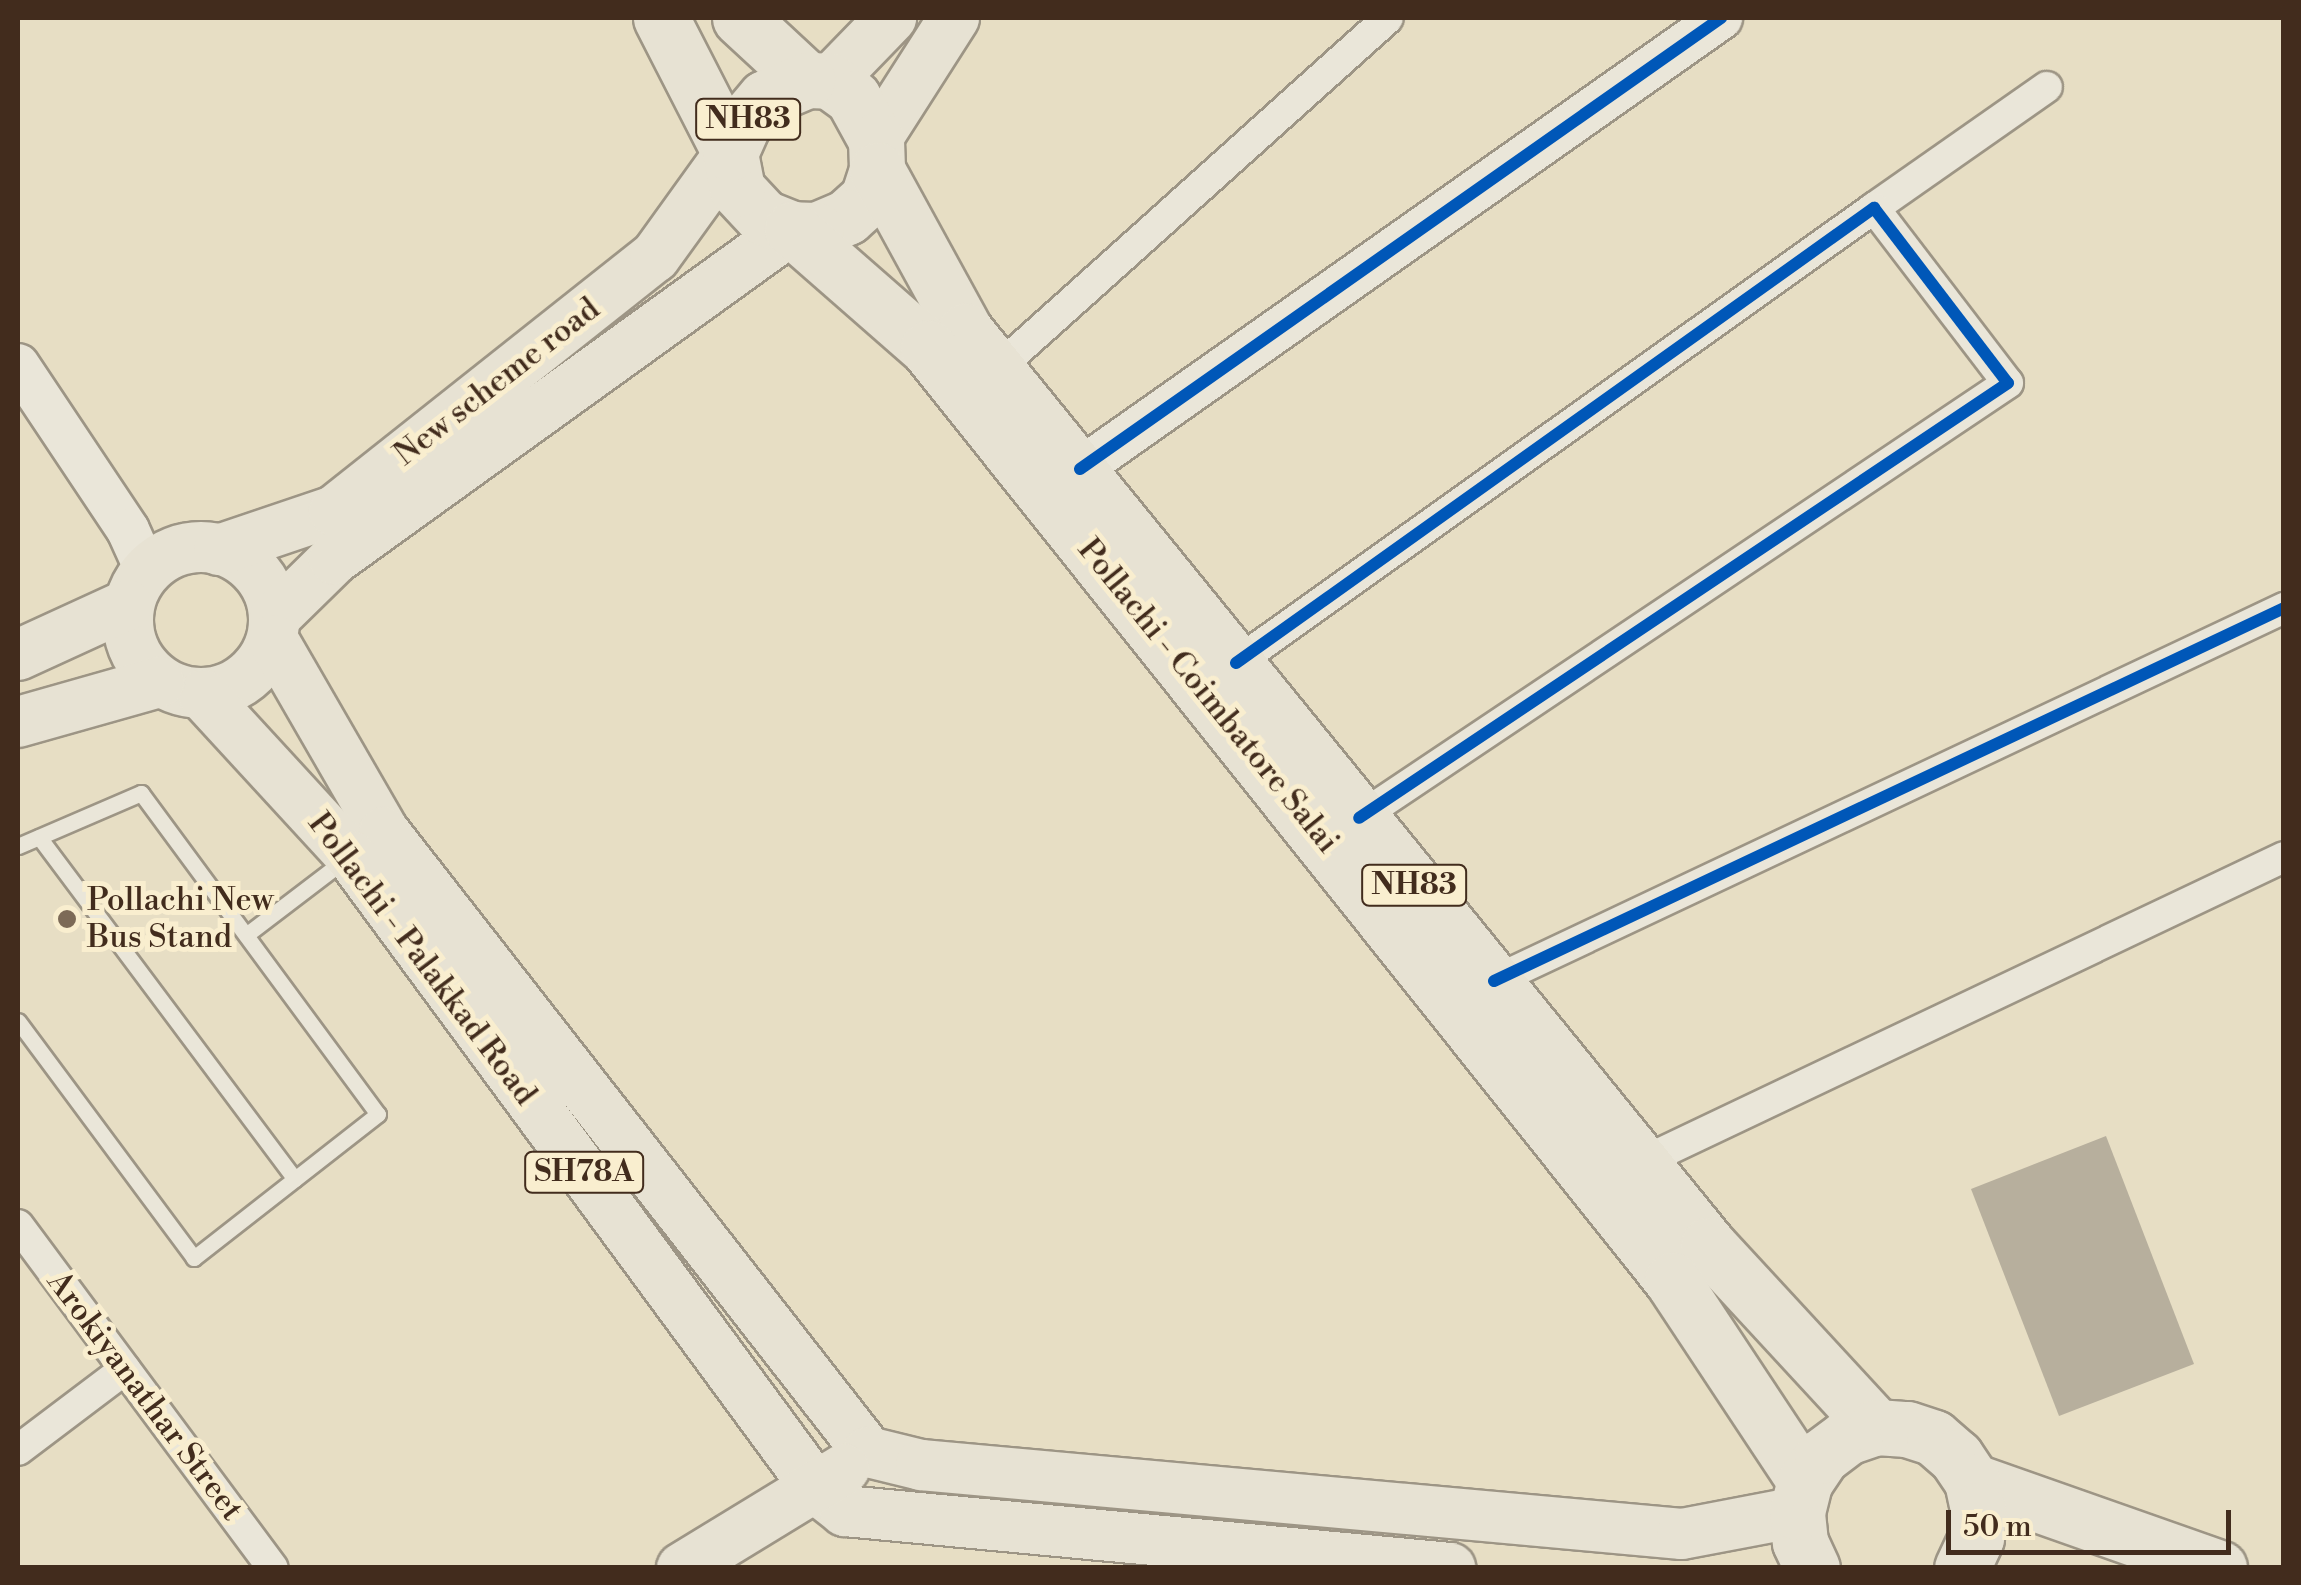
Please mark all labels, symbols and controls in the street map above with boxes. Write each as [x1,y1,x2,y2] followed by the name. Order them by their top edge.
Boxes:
[693,94,803,144] road number: NH83
[387,290,607,474] street label: New scheme road
[1069,531,1347,861] street label: Pollachi - Coimbatore Salai
[300,805,544,1113] street label: Pollachi - Palakkad Road
[1359,860,1469,910] road number: NH83
[87,882,273,957] place label: Pollachi New Bus Stand
[56,908,78,930] marker: Pollachi New Bus Stand
[524,1147,644,1197] road number: SH78A
[39,1264,251,1528] street label: Arokiyanathar Street
[1951,1490,2236,1552] scale bar
[1963,1508,2032,1546] text: 50 m

